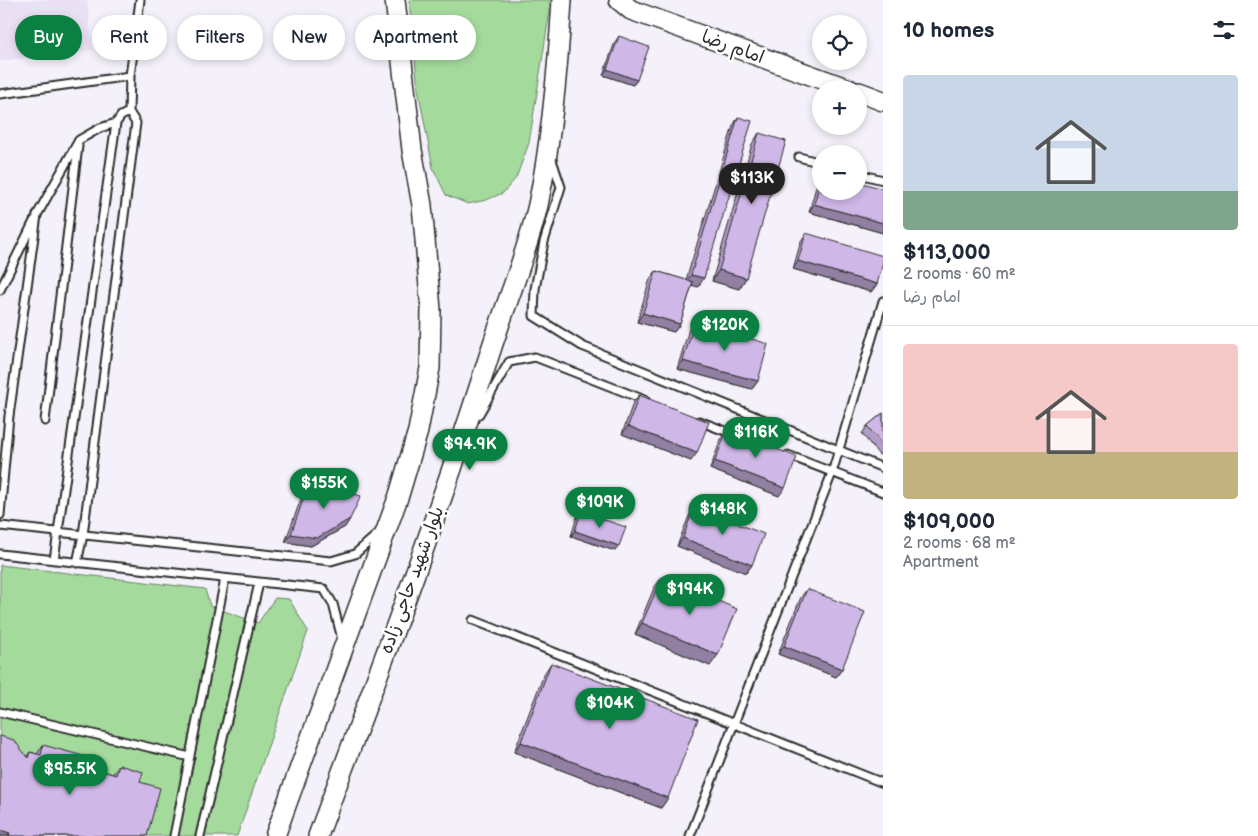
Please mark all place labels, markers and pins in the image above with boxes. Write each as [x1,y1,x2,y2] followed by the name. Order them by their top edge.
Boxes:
[717,162,787,205] pin: $113K
[690,310,760,352] pin: $120K
[721,416,791,459] pin: $116K
[429,428,511,471] pin: $94.9K
[289,468,359,510] pin: $155K
[565,486,635,529] pin: $109K
[688,494,758,536] pin: $148K
[655,574,725,616] pin: $194K
[575,688,645,730] pin: $104K
[29,754,111,796] pin: $95.5K

